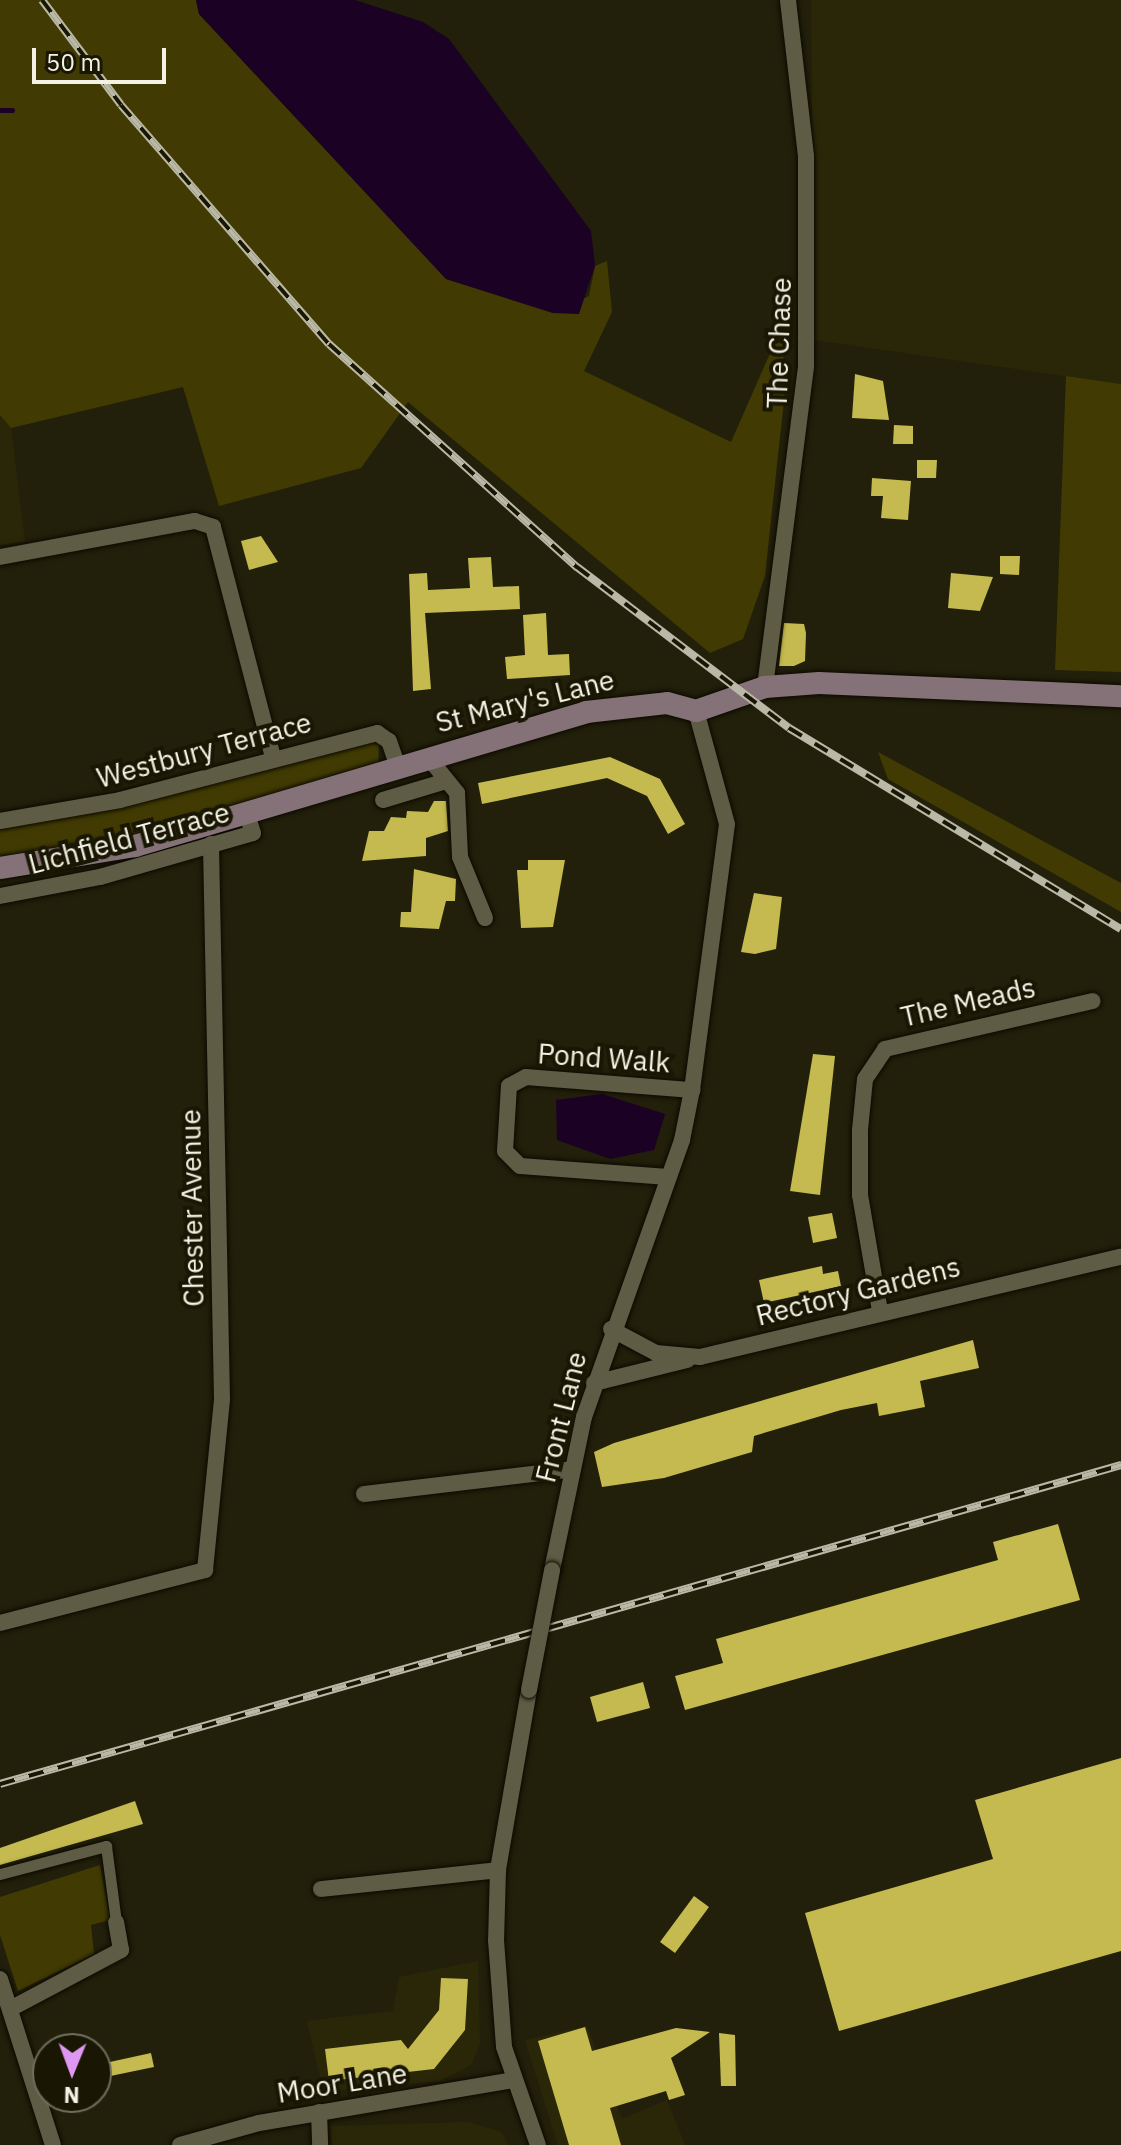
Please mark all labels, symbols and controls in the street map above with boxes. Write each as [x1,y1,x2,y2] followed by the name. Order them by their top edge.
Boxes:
[36,32,170,82] scale bar
[46,46,101,78] text: 50 m
[760,277,798,409] street label: The Chase
[432,663,618,739] street label: St Mary's Lane
[93,705,315,795] street label: Westbury Terrace
[25,795,233,881] street label: Lichfield Terrace
[898,970,1038,1034] street label: The Meads
[537,1037,671,1079] street label: Pond Walk
[173,1109,211,1307] street label: Chester Avenue
[752,1249,964,1333] street label: Rectory Gardens
[529,1348,593,1486] street label: Front Lane
[32,2033,112,2113] north arrow
[275,2056,409,2110] street label: Moor Lane
[63,2081,80,2110] text: N

